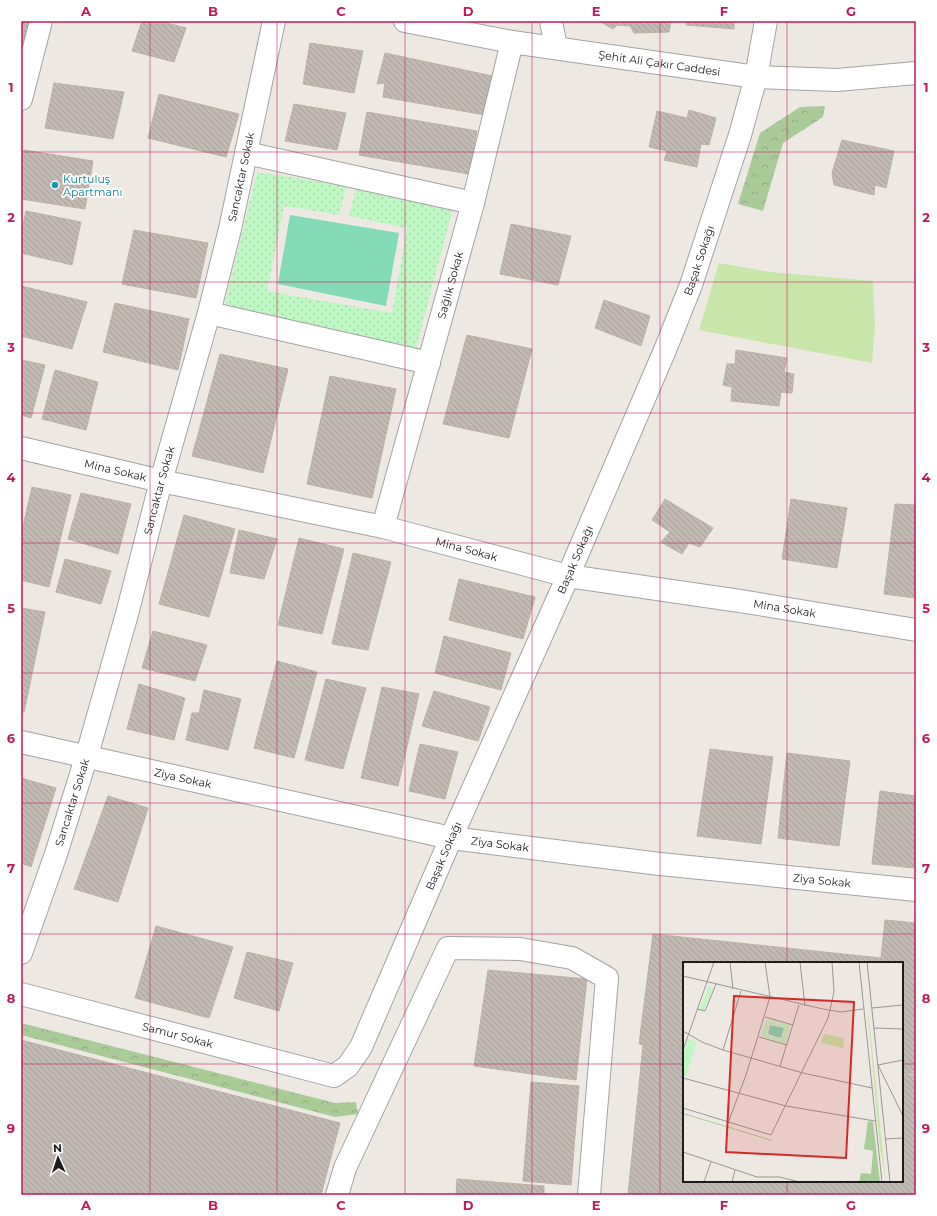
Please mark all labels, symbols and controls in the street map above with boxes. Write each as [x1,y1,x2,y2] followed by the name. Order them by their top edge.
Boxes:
[80,3,92,19] text: A
[208,3,218,19] text: B
[336,3,346,19] text: C
[463,3,474,19] text: D
[592,3,601,19] text: E
[720,3,728,19] text: F
[846,3,856,19] text: G
[598,47,721,79] street label: Şehit Ali Çakır Caddesi
[8,79,14,95] text: 1
[923,79,929,95] text: 1
[225,131,257,223] street label: Sancaktar Sokak
[63,172,122,199] place label: Kurtuluş Apartmanı
[50,180,60,190] marker: Kurtuluş Apartmanı
[7,209,15,225] text: 2
[922,209,930,225] text: 2
[680,223,717,298] street label: Başak Sokağı
[434,249,466,320] street label: Sağlık Sokak
[6,339,15,355] text: 3
[921,339,930,355] text: 3
[141,444,178,536] street label: Sancaktar Sokak
[83,456,148,484] street label: Mina Sokak
[7,469,16,485] text: 4
[922,469,931,485] text: 4
[554,523,596,596] street label: Başak Sokağı
[434,534,499,564] street label: Mina Sokak
[752,596,818,620] street label: Mina Sokak
[7,600,15,616] text: 5
[922,600,930,616] text: 5
[7,730,16,746] text: 6
[922,730,931,746] text: 6
[52,756,93,848] street label: Sancaktar Sokak
[153,765,213,791] street label: Ziya Sokak
[422,819,464,892] street label: Başak Sokağı
[470,834,530,855] street label: Ziya Sokak
[7,860,15,876] text: 7
[922,860,930,876] text: 7
[792,871,852,890] street label: Ziya Sokak
[683,962,903,1182] inset map
[7,990,16,1006] text: 8
[922,990,931,1006] text: 8
[141,1019,215,1051] street label: Samur Sokak
[7,1120,15,1136] text: 9
[922,1120,930,1136] text: 9
[38,1138,78,1178] north arrow
[53,1141,62,1155] text: N
[80,1197,92,1213] text: A
[208,1197,218,1213] text: B
[336,1197,346,1213] text: C
[463,1197,474,1213] text: D
[592,1197,601,1213] text: E
[720,1197,728,1213] text: F
[846,1197,856,1213] text: G

